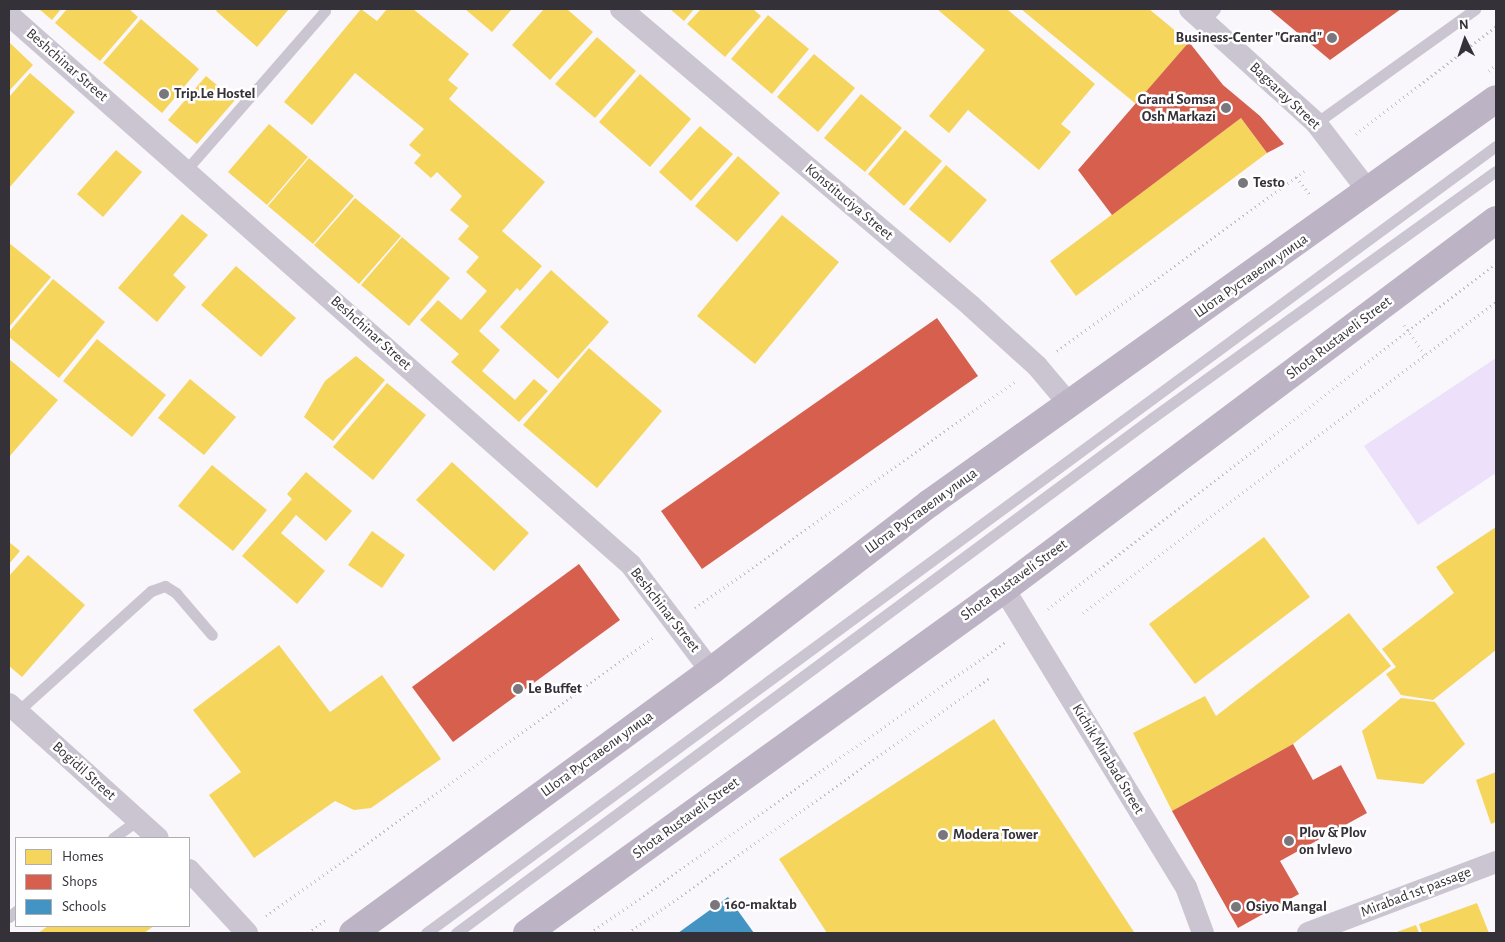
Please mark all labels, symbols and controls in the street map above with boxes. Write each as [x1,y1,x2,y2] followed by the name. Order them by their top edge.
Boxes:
[1440,15,1490,65] north arrow
[1459,18,1469,32] text: N
[22,25,112,105] street label: Beshchinar Street
[1176,29,1322,47] place label: Business-Center "Grand"
[1326,32,1338,44] marker: Business-Center "Grand"
[1246,59,1324,133] street label: Bagsarаy Street
[174,85,255,103] place label: Trip.Le Hostel
[158,88,170,100] marker: Trip.Le Hostel
[1137,90,1216,125] place label: Grand Somsa Osh Markazi
[1220,102,1232,114] marker: Grand Somsa Osh Markazi
[801,160,897,244] street label: Konstituciya Street
[1253,174,1285,192] place label: Testo
[1237,177,1249,189] marker: Testo
[1191,230,1311,322] street label: Шота Руставели улица
[327,292,415,374] street label: Beshchinar Street
[1283,293,1395,383] street label: Shota Rustaveli Street
[861,464,981,558] street label: Шота Руставели улица
[957,535,1071,625] street label: Shota Rustaveli Street
[626,564,704,656] street label: Beshchinar Street
[528,680,582,698] place label: Le Buffet
[512,683,524,695] marker: Le Buffet
[1068,701,1148,817] street label: Kichik Mirabad Street
[537,707,657,801] street label: Шота Руставели улица
[49,738,119,804] street label: Bogidil Street
[629,773,743,863] street label: Shota Rustaveli Street
[1299,823,1366,858] place label: Plov & Plov on Ivlevo
[953,826,1038,844] place label: Modera Tower
[937,829,949,841] marker: Modera Tower
[1283,835,1295,847] marker: Plov & Plov on Ivlevo
[15,837,190,927] legend
[62,849,104,864] text: Homes
[1358,863,1474,921] street label: Mirabad 1st passage
[62,874,97,889] text: Shops
[725,896,797,914] place label: 160-maktab
[1246,898,1327,916] place label: Osiyo Mangal
[62,899,106,914] text: Schools
[709,899,721,911] marker: 160-maktab
[1230,901,1242,913] marker: Osiyo Mangal

